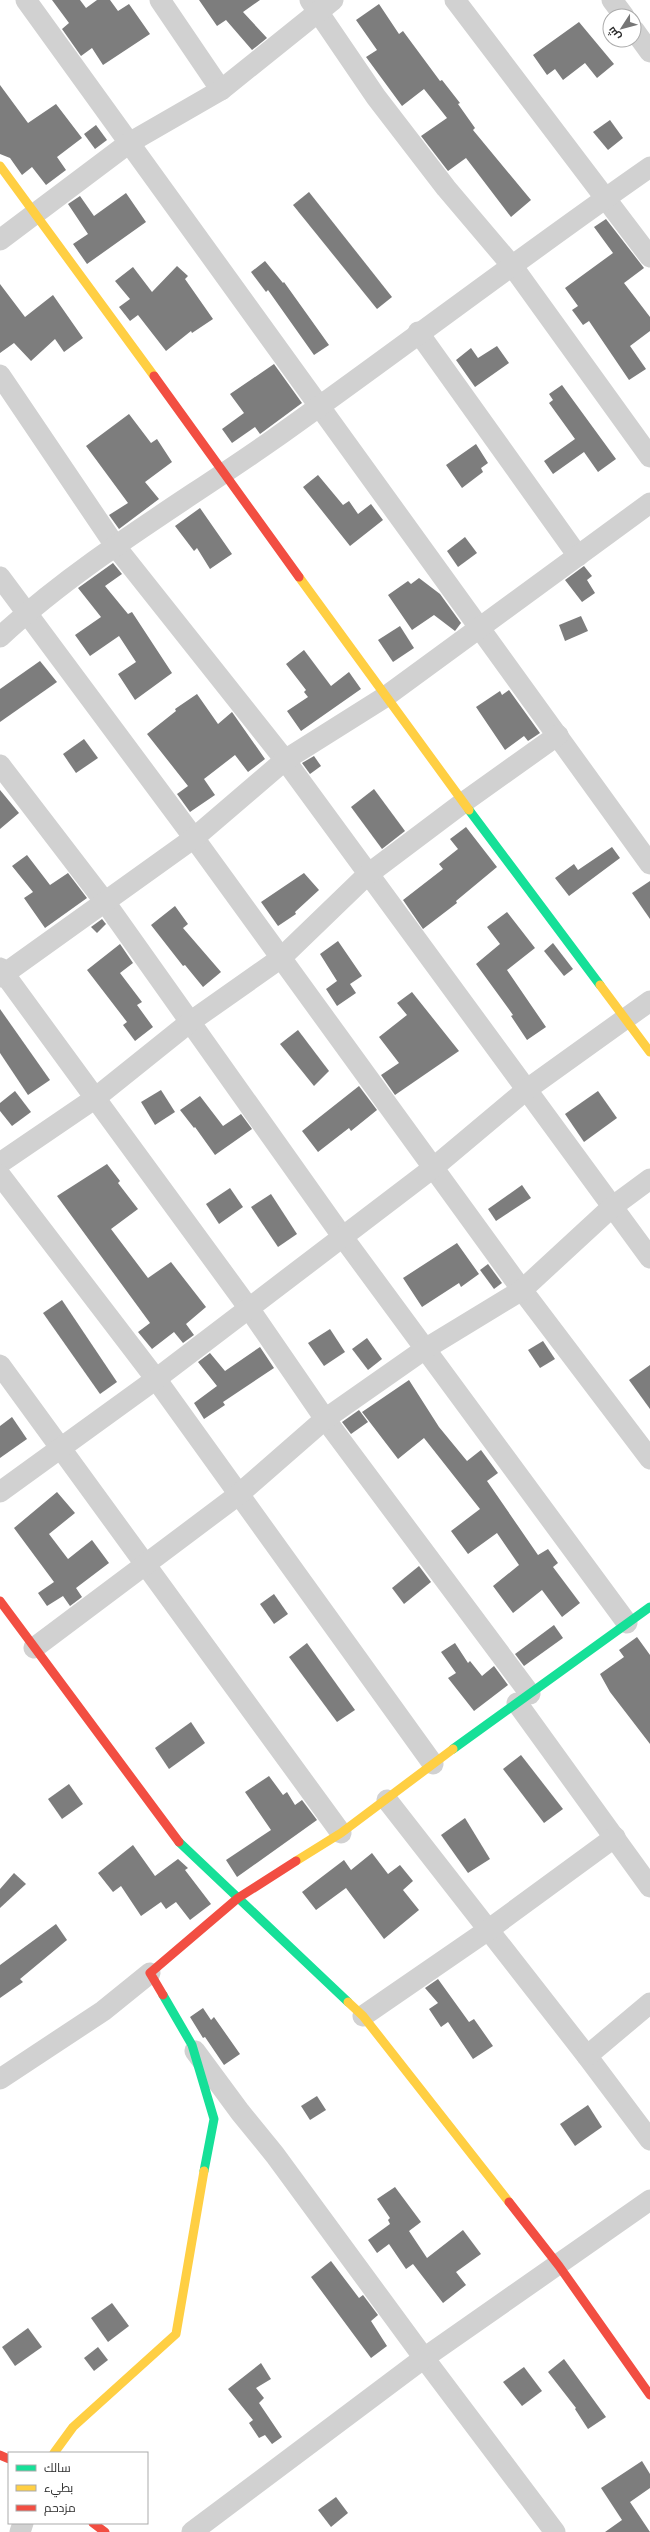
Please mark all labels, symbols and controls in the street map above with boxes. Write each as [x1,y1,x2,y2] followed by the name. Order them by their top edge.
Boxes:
[602,8,642,48] north arrow
[605,24,624,43] text: ش
[8,2452,148,2524] legend
[44,2461,71,2475] text: سالك
[44,2481,73,2498] text: بطيء
[44,2501,76,2516] text: مزدحم

